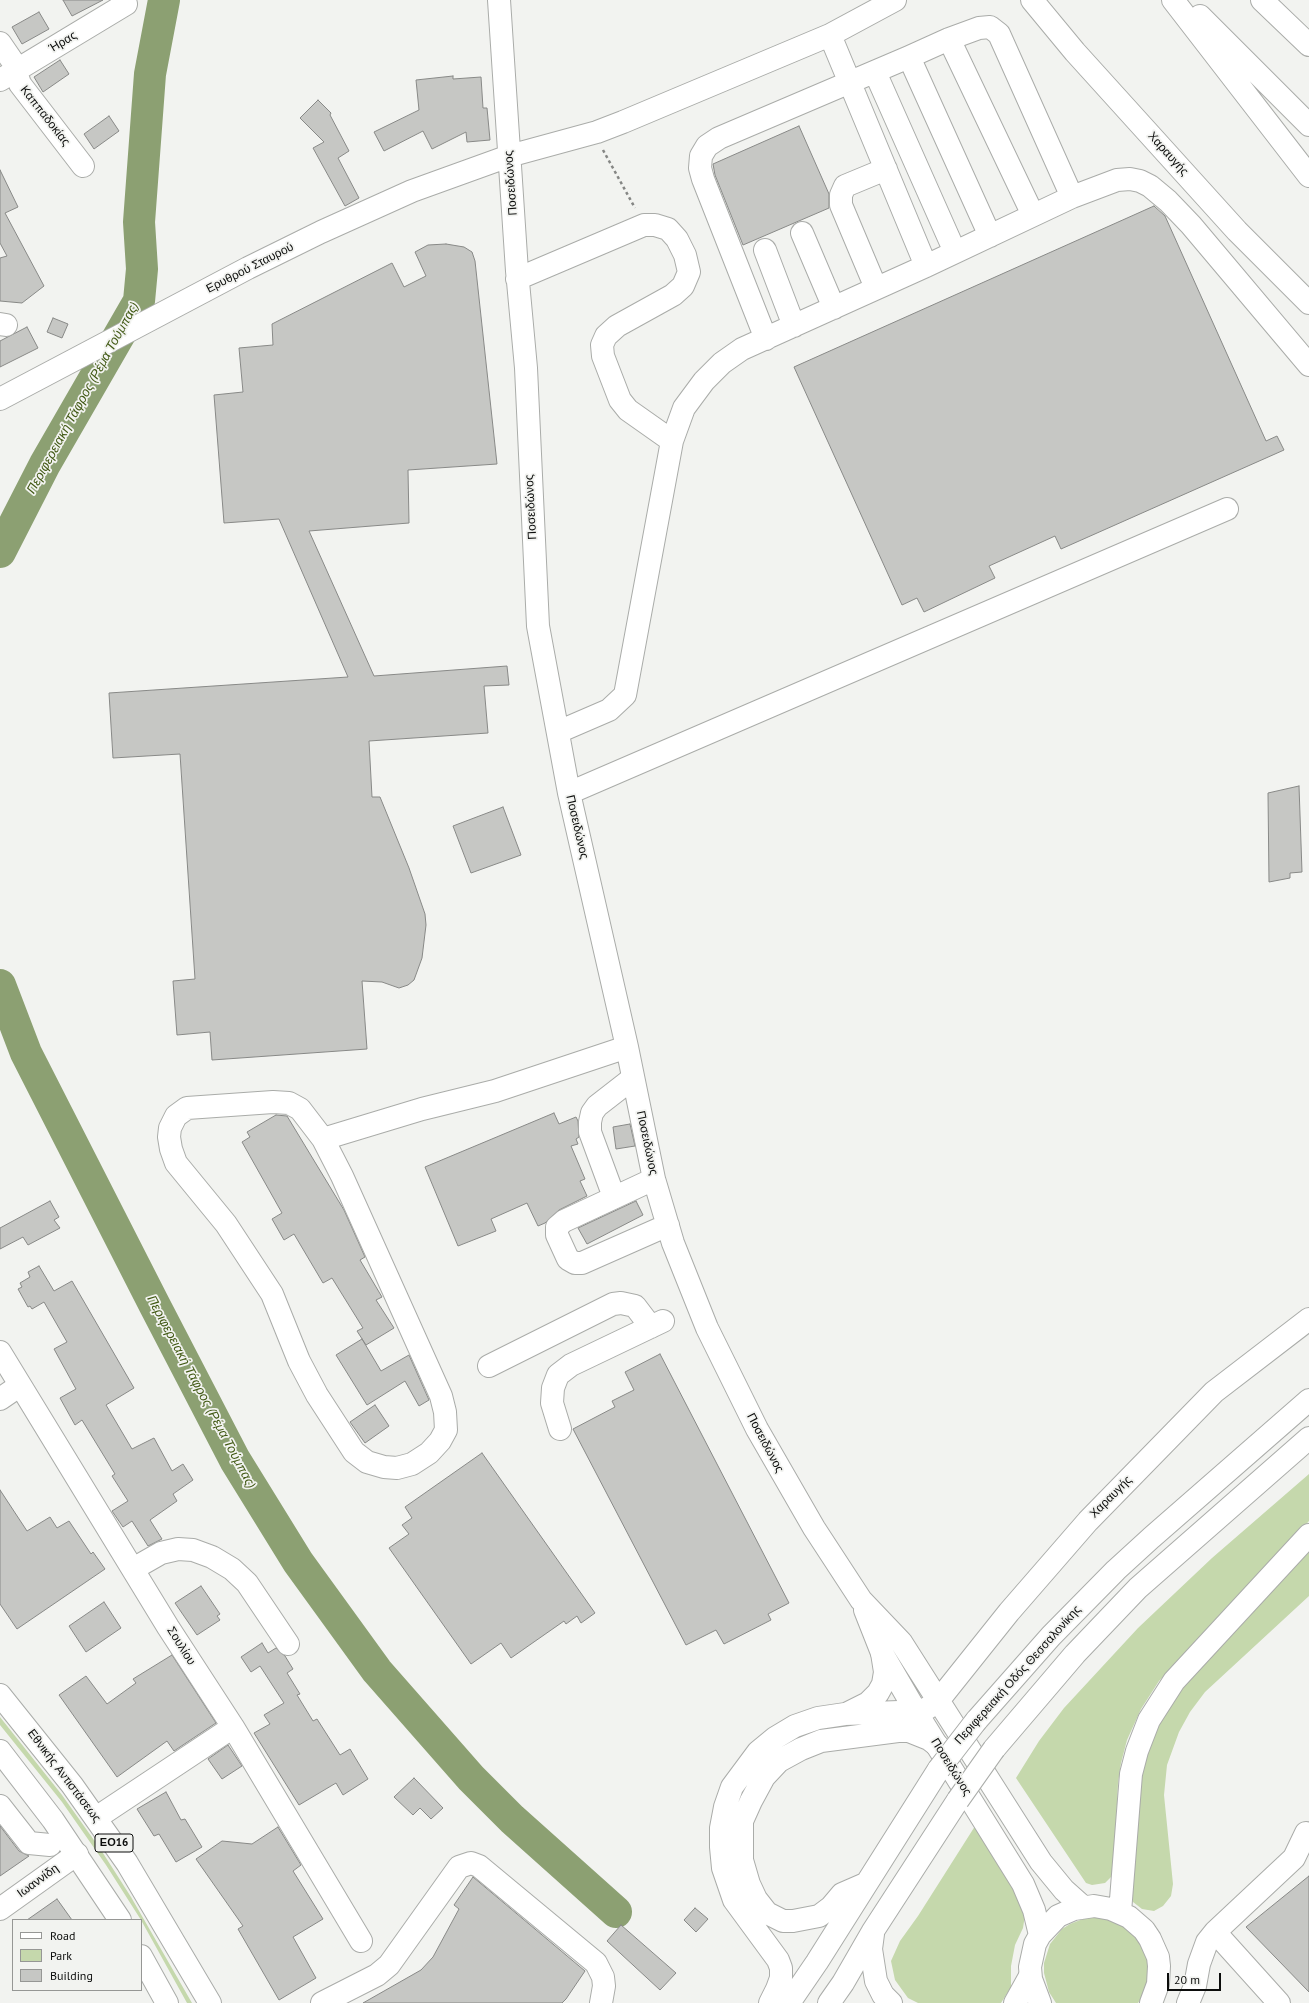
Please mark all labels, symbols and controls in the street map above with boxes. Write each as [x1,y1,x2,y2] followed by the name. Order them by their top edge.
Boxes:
[47,28,79,56] street label: Ήρας
[17,83,73,149] street label: Καππαδοκίας
[1145,129,1191,179] street label: Χαραυγής
[502,150,520,216] street label: Ποσειδώνος
[204,240,296,296] street label: Ερυθρού Σταυρού
[24,300,142,496] water label: Περιφερειακή Τάφρος (Ρέμα Τούμπας)
[522,474,540,540] street label: Ποσειδώνος
[563,794,591,860] street label: Ποσειδώνος
[633,1110,661,1176] street label: Ποσειδώνος
[143,1293,259,1491] water label: Περιφερειακή Τάφρος (Ρέμα Τούμπας)
[743,1411,787,1475] street label: Ποσειδώνος
[1087,1473,1135,1521] street label: Χαραυγής
[952,1603,1084,1747] street label: Περιφερειακή Οδός Θεσσαλονίκης
[164,1624,198,1668] street label: Σουλίου
[24,1727,104,1825] street label: Εθνικής Αντιστάσεως
[928,1736,974,1798] street label: Ποσειδώνος
[95,1834,133,1852] road number: ΕΟ16
[14,1861,62,1901] street label: Ιωαννίδη
[12,1919,142,1991] legend
[50,1928,75,1943] text: Road
[50,1948,72,1963] text: Park
[1169,1965,1223,1991] scale bar
[50,1968,93,1983] text: Building
[1174,1972,1200,1987] text: 20 m

